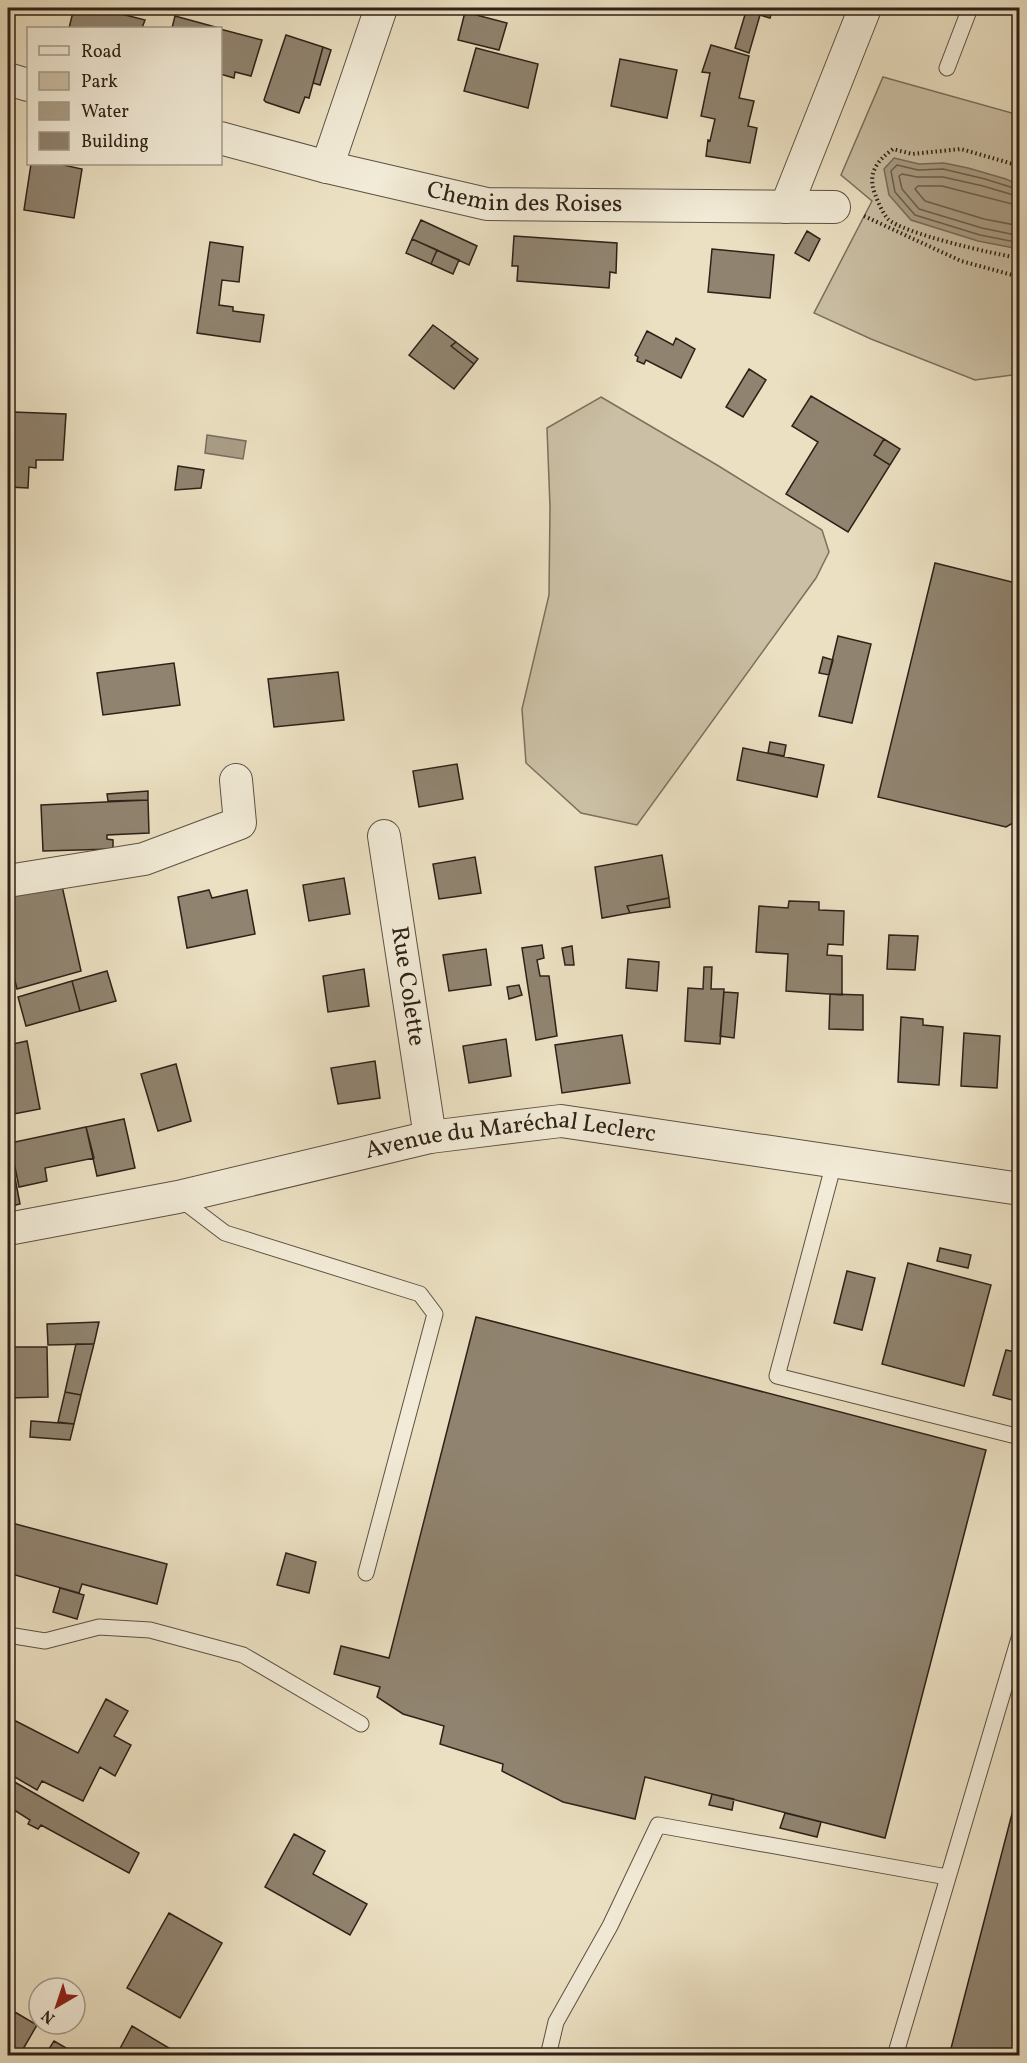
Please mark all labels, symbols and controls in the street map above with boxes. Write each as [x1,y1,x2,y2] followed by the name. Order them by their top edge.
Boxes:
[27,27,222,165] legend
[81,40,122,65] text: Road
[81,70,118,95] text: Park
[81,100,129,125] text: Water
[81,130,149,155] text: Building
[423,174,623,222] street label: Chemin des Roises
[381,924,433,1048] street label: Rue Colette
[362,1104,658,1169] street label: Avenue du Maréchal Leclerc
[27,1976,87,2036] north arrow
[37,2004,60,2028] text: N

